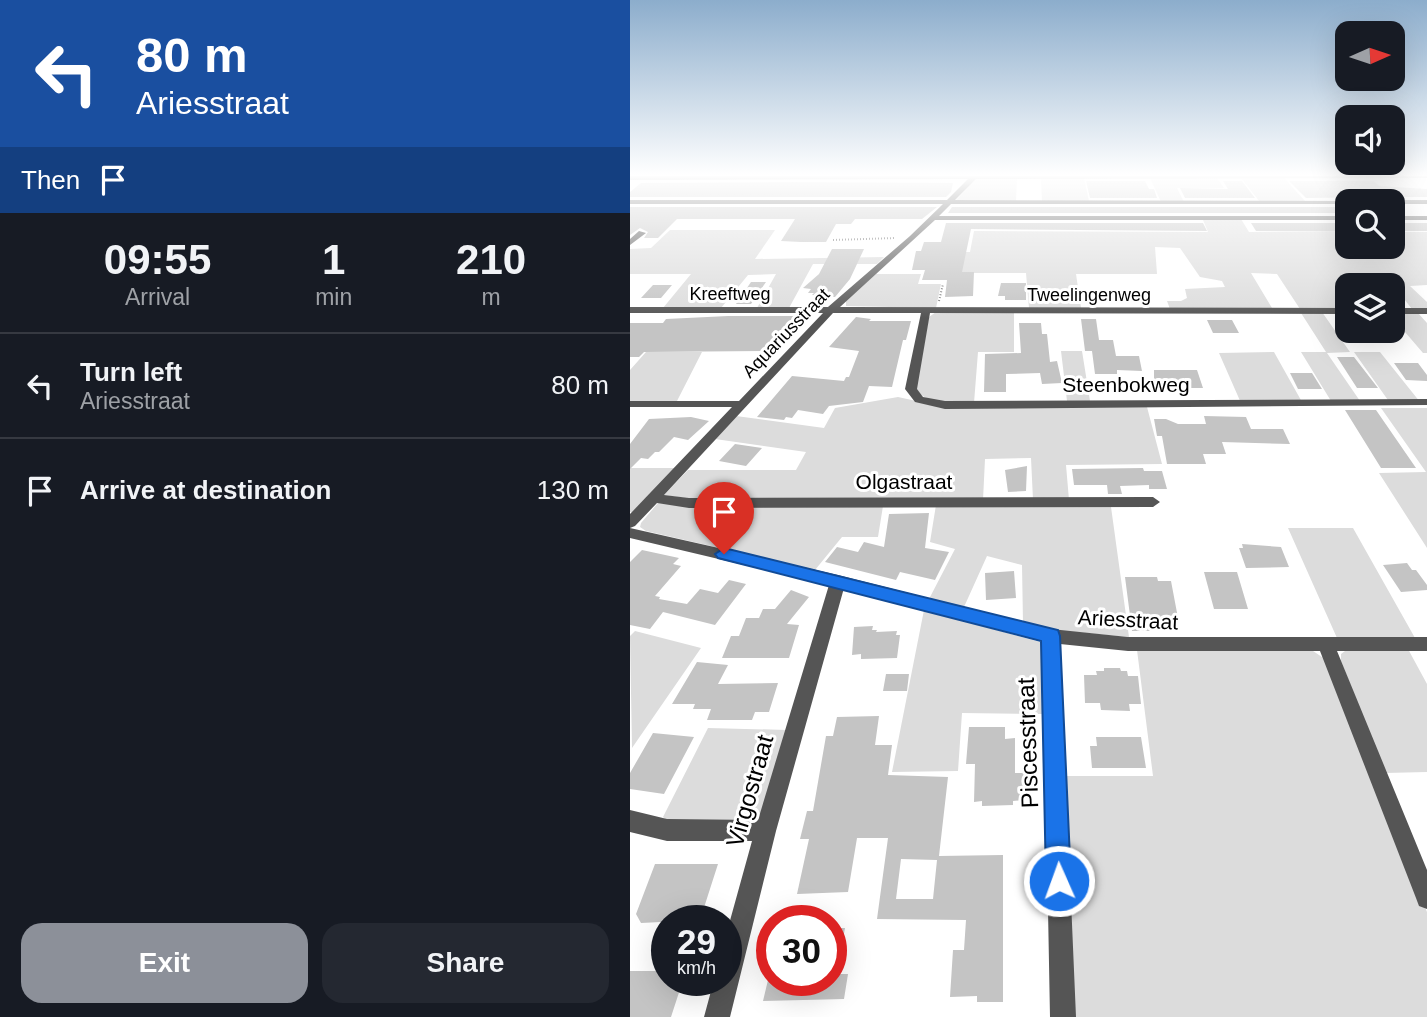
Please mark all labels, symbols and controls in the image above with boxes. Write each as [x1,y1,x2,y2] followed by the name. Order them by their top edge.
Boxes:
[1335,21,1405,91] north arrow
[1335,21,1405,343] map controls
[21,28,112,119] icon: left
[136,28,248,82] text: 80 m
[136,85,289,121] text: Ariesstraat
[1335,105,1405,175] button: sound
[94,161,132,199] icon: arrive
[21,165,80,195] text: Then
[1335,189,1405,259] button: search
[104,236,211,283] text: 09:55
[322,236,345,283] text: 1
[456,236,526,283] text: 210
[1335,273,1405,343] button: layers
[125,284,190,310] text: Arrival
[315,284,352,310] text: min
[482,284,501,310] text: m
[689,284,771,304] street label: Kreeftweg
[738,284,834,382] street label: Aquariusstraat
[1027,285,1151,305] street label: Tweelingenweg
[80,357,182,387] text: Turn left
[21,367,59,405] icon: left
[551,370,609,400] text: 80 m
[1062,373,1190,396] street label: Steenbokweg
[80,388,190,414] text: Ariesstraat
[856,470,953,493] street label: Olgastraat
[21,472,59,510] icon: arrive
[80,475,331,505] text: Arrive at destination
[537,475,609,505] text: 130 m
[694,482,754,554] pin
[705,493,743,531] icon: arrive
[1077,605,1179,634] street label: Ariesstraat
[1012,677,1043,809] street label: Piscesstraat
[721,731,779,850] street label: Virgostraat
[1022,844,1096,918] position arrow
[756,905,847,996] speed limit sign: 30
[677,922,716,961] text: 29
[21,923,308,1003] button: Exit
[322,923,609,1003] button: Share
[677,958,716,978] text: km/h

